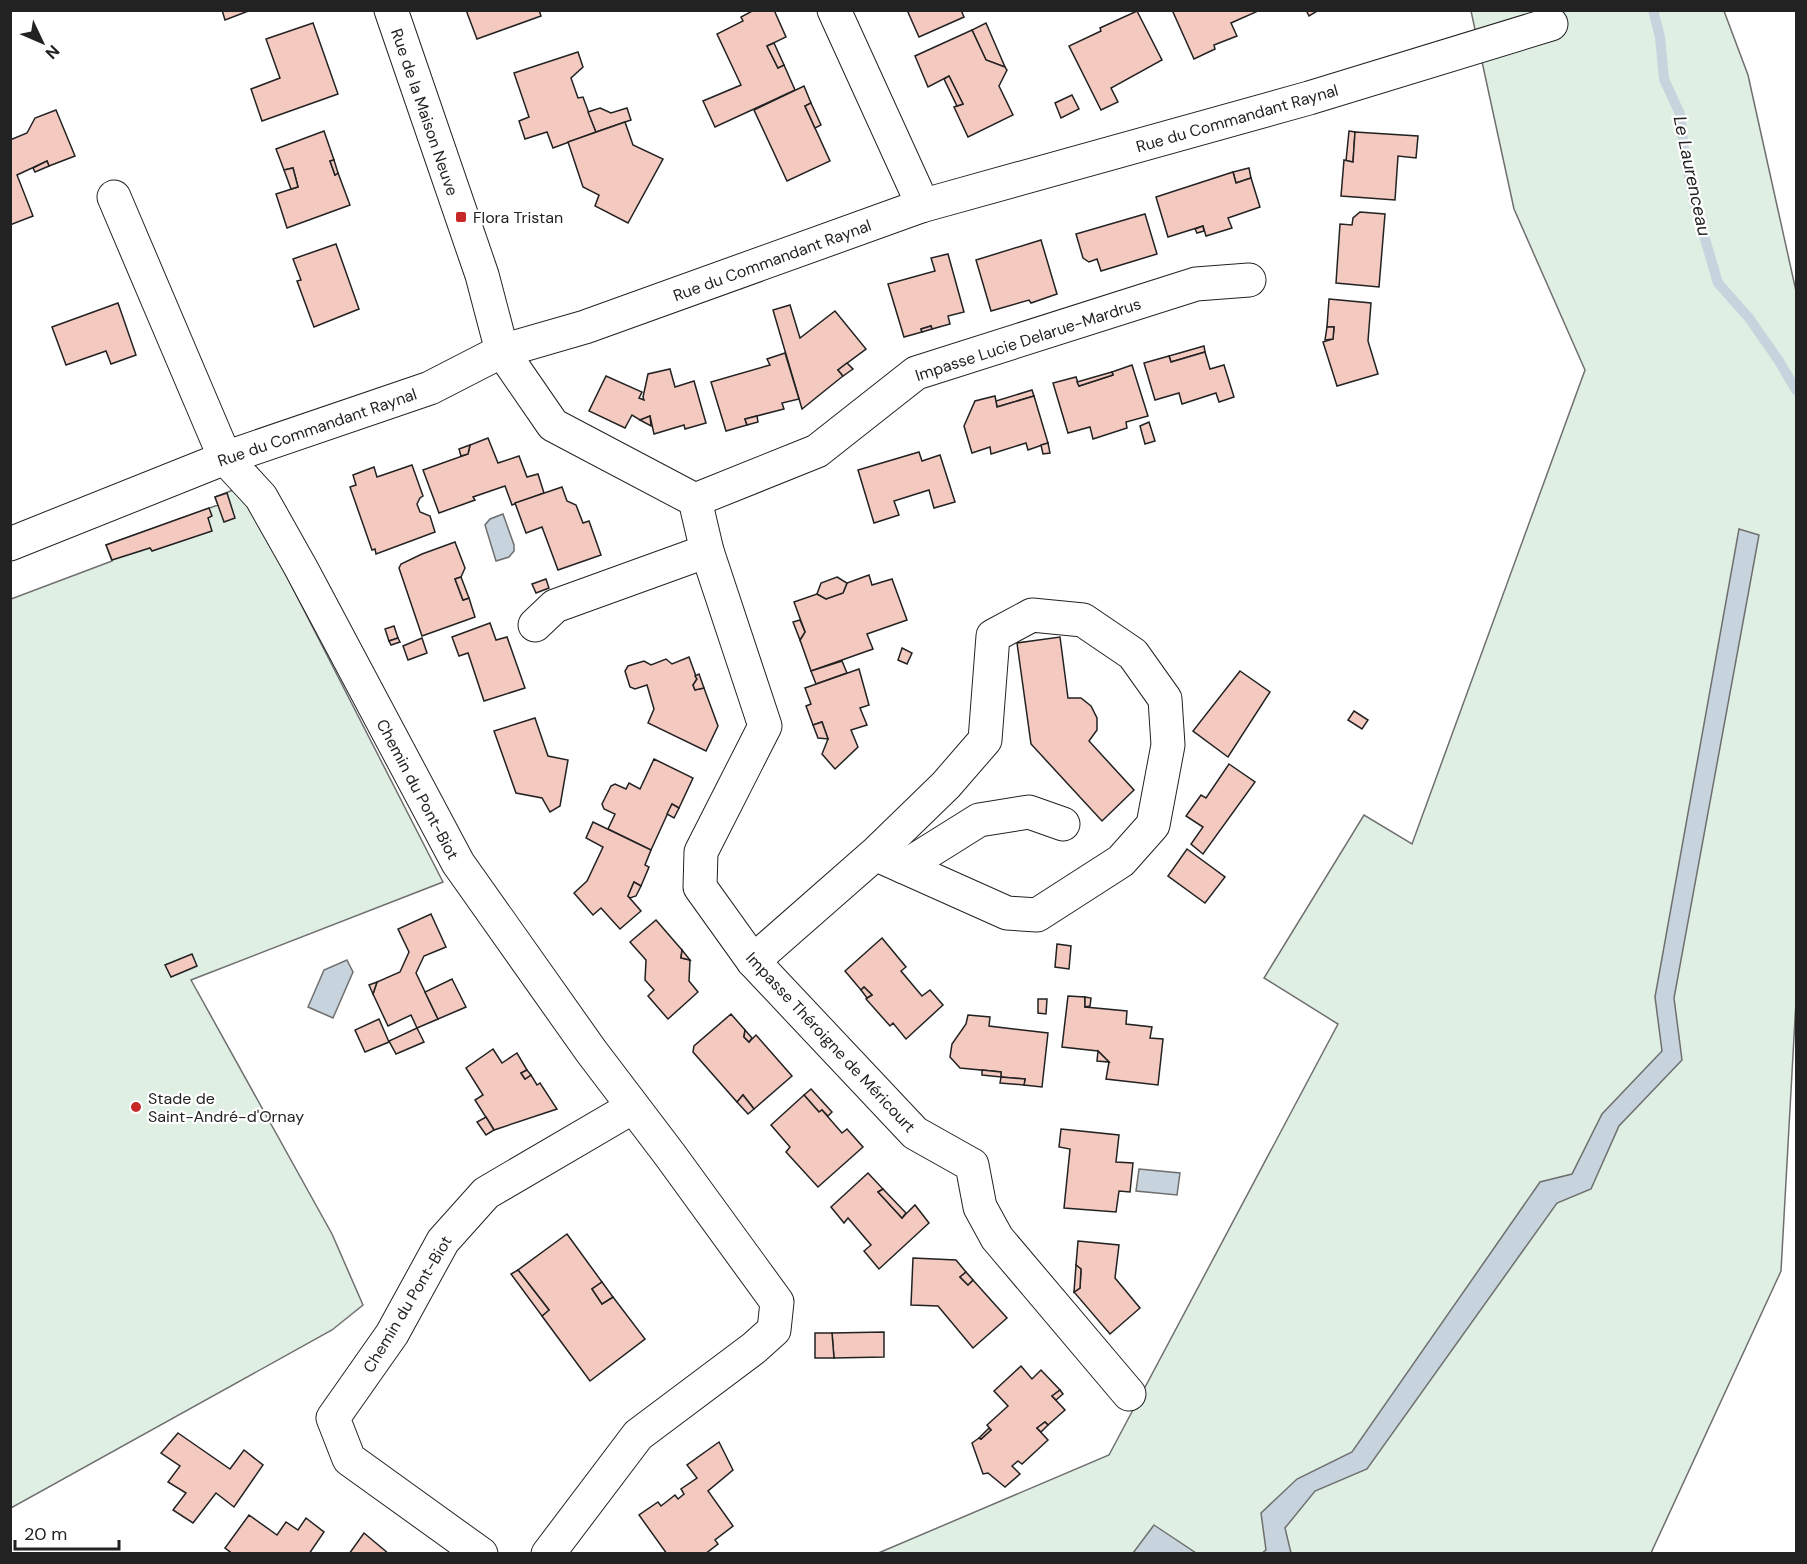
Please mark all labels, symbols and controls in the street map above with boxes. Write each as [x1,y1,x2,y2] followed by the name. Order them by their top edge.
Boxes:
[12,12,72,72] north arrow
[386,26,463,198] street label: Rue de la Maison Neuve
[41,41,64,64] text: N
[1134,80,1341,157] street label: Rue du Commandant Raynal
[1668,114,1716,238] water label: Le Laurenceau
[473,207,563,228] place label: Flora Tristan
[454,210,468,224] marker: Flora Tristan
[670,215,874,306] street label: Rue du Commandant Raynal
[913,293,1144,386] street label: Impasse Lucie Delarue-Mardrus
[215,383,420,471] street label: Rue du Commandant Raynal
[372,715,463,863] street label: Chemin du Pont-Biot
[741,948,920,1137] street label: Impasse Théroigne de Méricourt
[148,1088,304,1127] place label: Stade de Saint-André-d'Ornay
[129,1100,143,1114] marker: Stade de Saint-André-d'Ornay
[358,1232,457,1377] street label: Chemin du Pont-Biot
[15,1513,118,1551] scale bar
[24,1522,67,1546] text: 20 m

